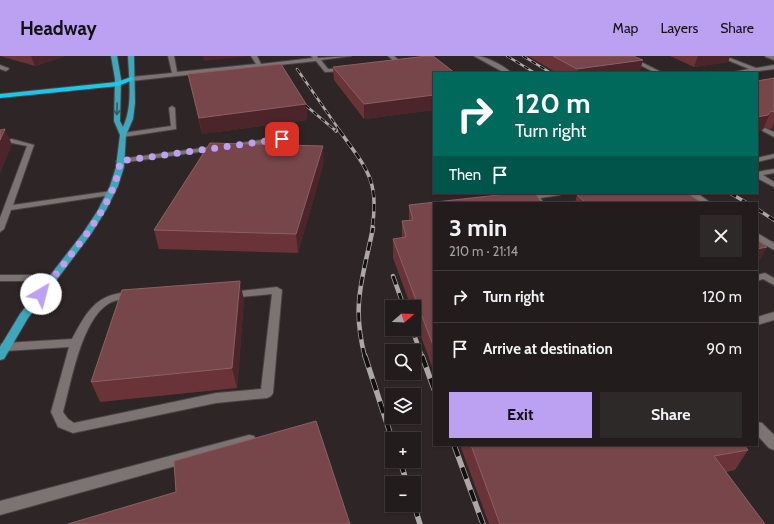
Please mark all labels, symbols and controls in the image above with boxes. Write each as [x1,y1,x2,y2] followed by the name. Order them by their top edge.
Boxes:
[20,17,97,40] text: Headway
[613,19,638,37] text: Map
[660,19,698,37] text: Layers
[720,19,754,37] text: Share
[515,86,591,120] text: 120 m
[449,88,501,140] icon: right
[113,102,121,115] one-way arrow
[515,120,586,142] text: Turn right
[265,122,299,156] pin
[271,128,293,150] icon: arrive
[489,164,511,186] icon: arrive
[449,166,481,184] text: Then
[449,213,507,242] text: 3 min
[700,215,742,257] button: close
[449,243,518,259] text: 210 m · 21:14
[20,273,62,315] position arrow
[449,286,471,308] icon: right
[483,288,544,306] text: Turn right
[702,288,742,306] text: 120 m
[385,300,421,336] north arrow
[385,300,421,512] map controls
[449,338,471,360] icon: arrive
[483,340,613,358] text: Arrive at destination
[706,340,742,358] text: 90 m
[385,344,421,380] button: search
[385,388,421,424] button: layers
[449,392,592,438] button: Exit
[600,392,742,438] button: Share
[385,432,421,468] button: +
[385,476,421,512] button: −

